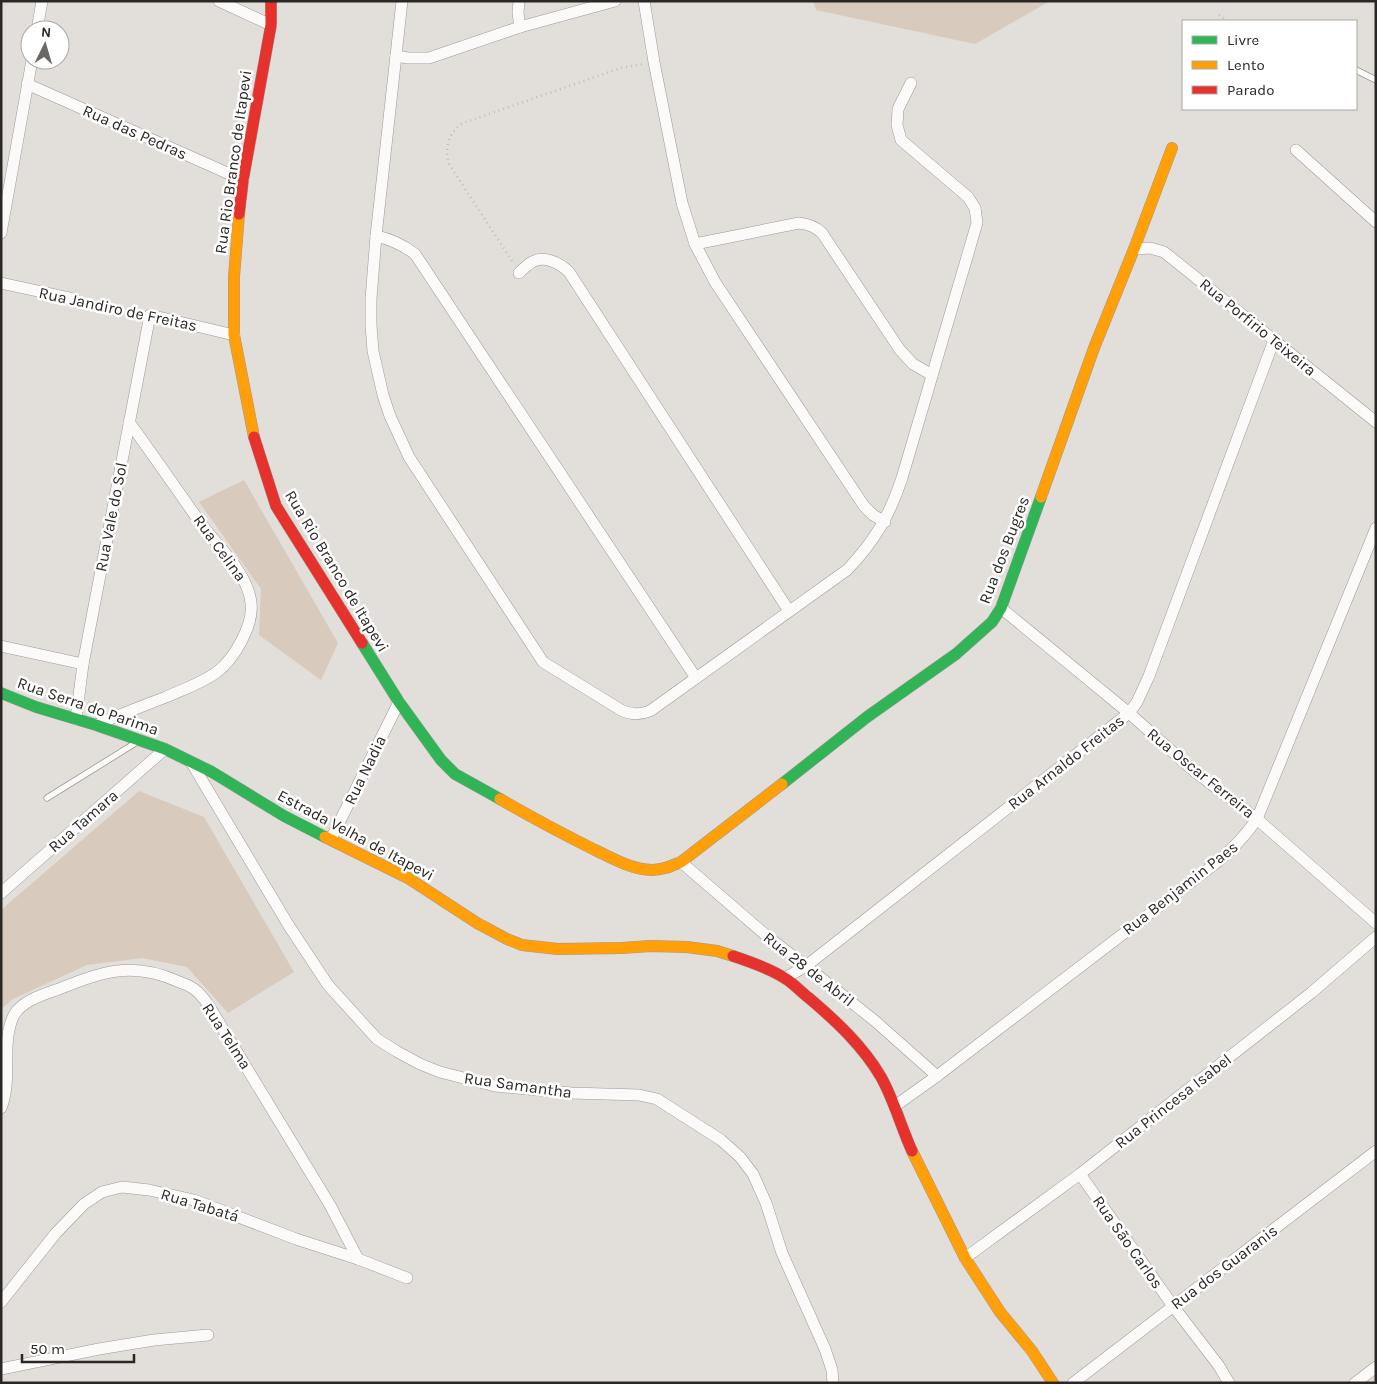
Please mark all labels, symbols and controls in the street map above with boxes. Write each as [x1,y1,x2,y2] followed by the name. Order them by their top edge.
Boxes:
[20,20,70,70] north arrow
[1182,20,1357,110] legend
[40,24,52,41] text: N
[1227,31,1259,49] text: Livre
[1227,56,1265,74] text: Lento
[211,69,255,255] street label: Rua Rio Branco de Itapevi
[1227,81,1274,99] text: Parado
[80,101,190,163] street label: Rua das Pedras
[1196,274,1320,380] street label: Rua Porfirio Teixeira
[37,283,199,335] street label: Rua Jandiro de Freitas
[91,461,131,573] street label: Rua Vale do Sol
[281,487,393,655] street label: Rua Rio Branco de Itapevi
[975,494,1033,606] street label: Rua dos Bugres
[189,511,251,585] street label: Rua Celina
[15,673,161,739] street label: Rua Serra do Parima
[1004,711,1128,813] street label: Rua Arnaldo Freitas
[1143,724,1259,822] street label: Rua Oscar Ferreira
[340,732,390,808] street label: Rua Nadia
[44,786,122,856] street label: Rua Tamara
[274,786,438,884] street label: Estrada Velha de Itapevi
[1119,837,1241,939] street label: Rua Benjamin Paes
[760,928,858,1010] street label: Rua 28 de Abril
[199,999,255,1073] street label: Rua Telma
[1111,1050,1235,1152] street label: Rua Princesa Isabel
[463,1068,573,1102] street label: Rua Samantha
[159,1184,241,1226] street label: Rua Tabatá
[1089,1192,1167,1292] street label: Rua São Carlos
[1167,1221,1281,1313] street label: Rua dos Guaranis
[22,1332,135,1364] scale bar
[30,1340,65,1358] text: 50 m

